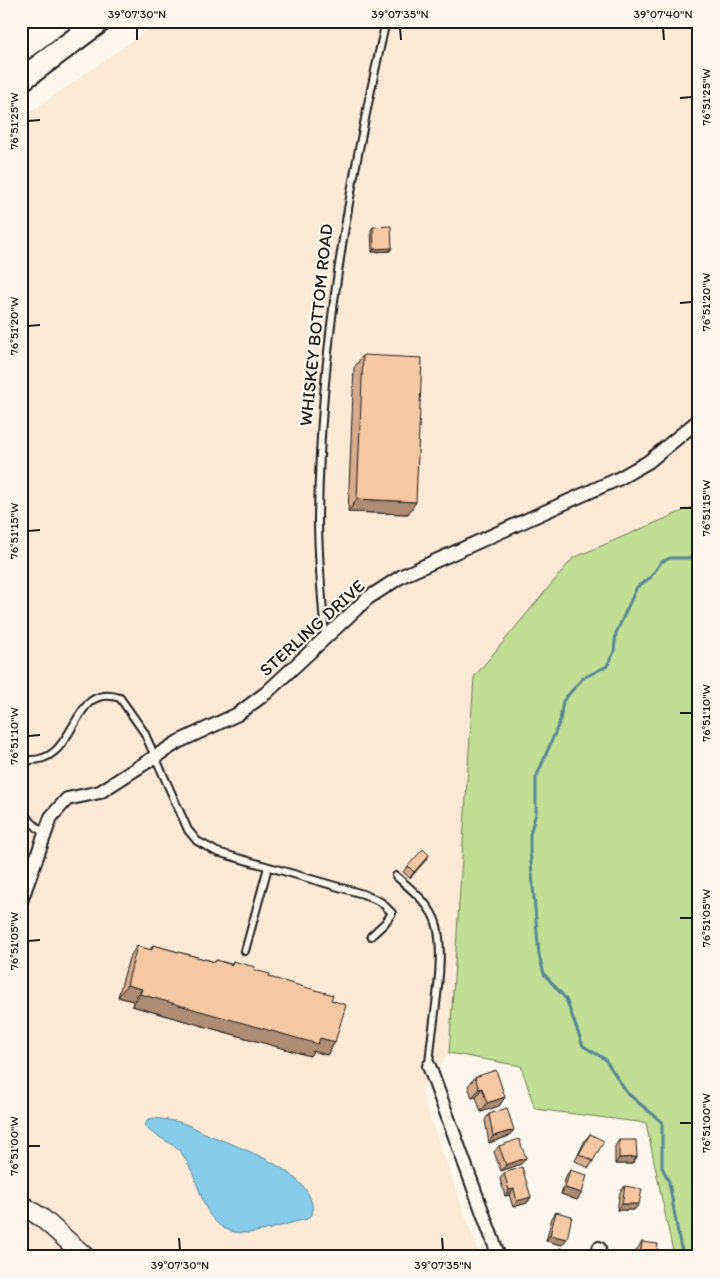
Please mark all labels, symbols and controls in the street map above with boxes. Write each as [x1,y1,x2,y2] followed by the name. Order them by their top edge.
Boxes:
[108,7,166,21] text: 39°07'30"N
[371,7,429,21] text: 39°07'35"N
[633,7,693,21] text: 39°07'40"N
[699,68,713,126] text: 76°51'25"W
[7,92,21,150] text: 76°51'25"W
[294,223,338,427] street label: WHISKEY BOTTOM ROAD
[699,273,713,331] text: 76°51'20"W
[7,297,21,355] text: 76°51'20"W
[699,480,713,536] text: 76°51'15"W
[7,503,21,559] text: 76°51'15"W
[255,575,369,681] street label: STERLING DRIVE
[699,684,713,742] text: 76°51'10"W
[7,707,21,765] text: 76°51'10"W
[699,889,713,947] text: 76°51'05"W
[7,912,21,970] text: 76°51'05"W
[699,1093,713,1153] text: 76°51'00"W
[7,1116,21,1176] text: 76°51'00"W
[151,1258,209,1272] text: 39°07'30"N
[414,1258,472,1272] text: 39°07'35"N

